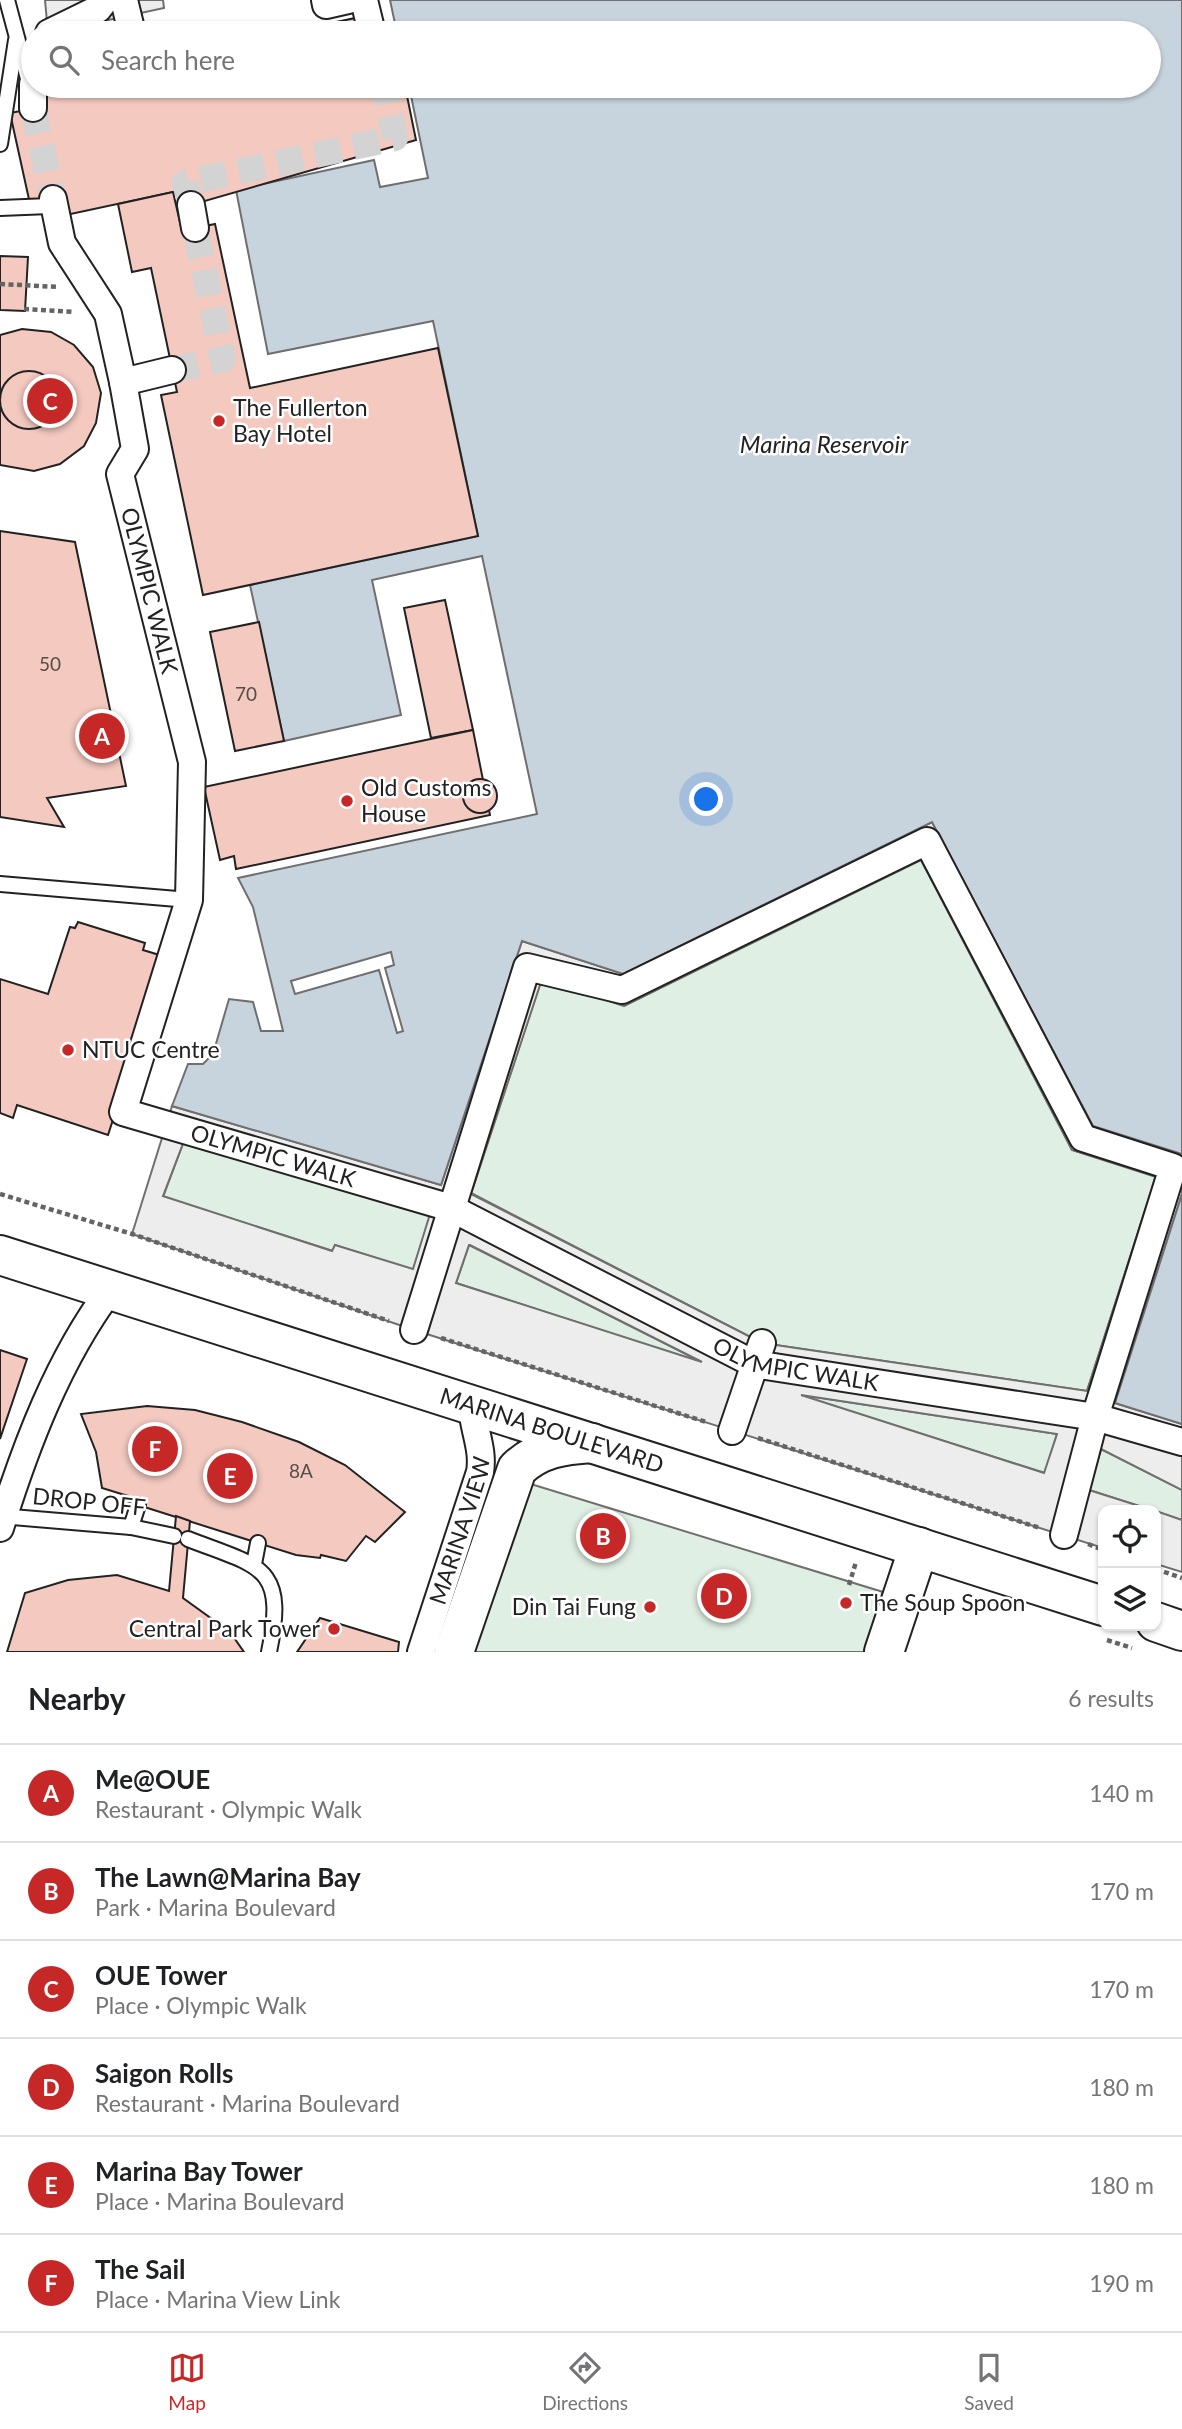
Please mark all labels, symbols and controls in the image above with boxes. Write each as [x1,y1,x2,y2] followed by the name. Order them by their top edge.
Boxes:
[21,21,1161,98] search box
[45,41,83,79] icon: search
[101,44,235,76] text: Search here
[27,375,73,427] pin: C
[233,393,368,447] place label: The Fullerton Bay Hotel
[211,413,227,429] marker: The Fullerton Bay Hotel
[740,429,909,458] water label: Marina Reservoir
[116,504,185,677] street label: OLYMPIC WALK
[39,652,61,675] house number: 50
[235,682,257,705] house number: 70
[79,710,125,762] pin: A
[361,773,491,827] place label: Old Customs House
[689,782,723,816] your location
[339,793,355,809] marker: Old Customs House
[82,1035,220,1063] place label: NTUC Centre
[60,1042,76,1058] marker: NTUC Centre
[188,1118,360,1193] street label: OLYMPIC WALK
[709,1330,882,1396] street label: OLYMPIC WALK
[437,1381,667,1478] street label: MARINA BOULEVARD
[132,1423,178,1475] pin: F
[207,1450,253,1502] pin: E
[423,1455,495,1608] street label: MARINA VIEW
[289,1459,313,1482] house number: 8A
[31,1481,147,1521] street label: DROP OFF
[1098,1505,1161,1631] map controls
[1098,1505,1161,1568] button: locate
[580,1510,626,1562] pin: B
[1098,1568,1161,1631] button: layers
[701,1570,747,1622] pin: D
[860,1588,1025,1616] place label: The Soup Spoon
[512,1592,636,1620] place label: Din Tai Fung
[838,1595,854,1611] marker: The Soup Spoon
[642,1599,658,1615] marker: Din Tai Fung
[129,1614,321,1642] place label: Central Park Tower
[326,1621,342,1637] marker: Central Park Tower
[28,1680,126,1716] text: Nearby
[1068,1684,1154,1712] text: 6 results
[95,1763,210,1795] text: Me@OUE
[43,1779,59,1807] text: A
[1089,1779,1154,1807] text: 140 m
[95,1795,362,1823] text: Restaurant · Olympic Walk
[95,1861,361,1893] text: The Lawn@Marina Bay
[43,1877,59,1905] text: B
[1089,1877,1154,1905] text: 170 m
[95,1893,336,1921] text: Park · Marina Boulevard
[95,1959,227,1991] text: OUE Tower
[43,1975,59,2003] text: C
[1089,1975,1154,2003] text: 170 m
[95,1991,307,2019] text: Place · Olympic Walk
[95,2057,233,2089] text: Saigon Rolls
[42,2073,60,2101] text: D
[1089,2073,1154,2101] text: 180 m
[95,2089,400,2117] text: Restaurant · Marina Boulevard
[95,2155,303,2187] text: Marina Bay Tower
[44,2171,58,2199] text: E
[1089,2171,1154,2199] text: 180 m
[95,2187,345,2215] text: Place · Marina Boulevard
[95,2253,186,2285] text: The Sail
[44,2269,58,2297] text: F
[1089,2269,1154,2297] text: 190 m
[95,2285,340,2313] text: Place · Marina View Link
[168,2349,206,2414] tab: Map
[542,2349,628,2414] tab: Directions
[964,2349,1014,2414] tab: Saved

